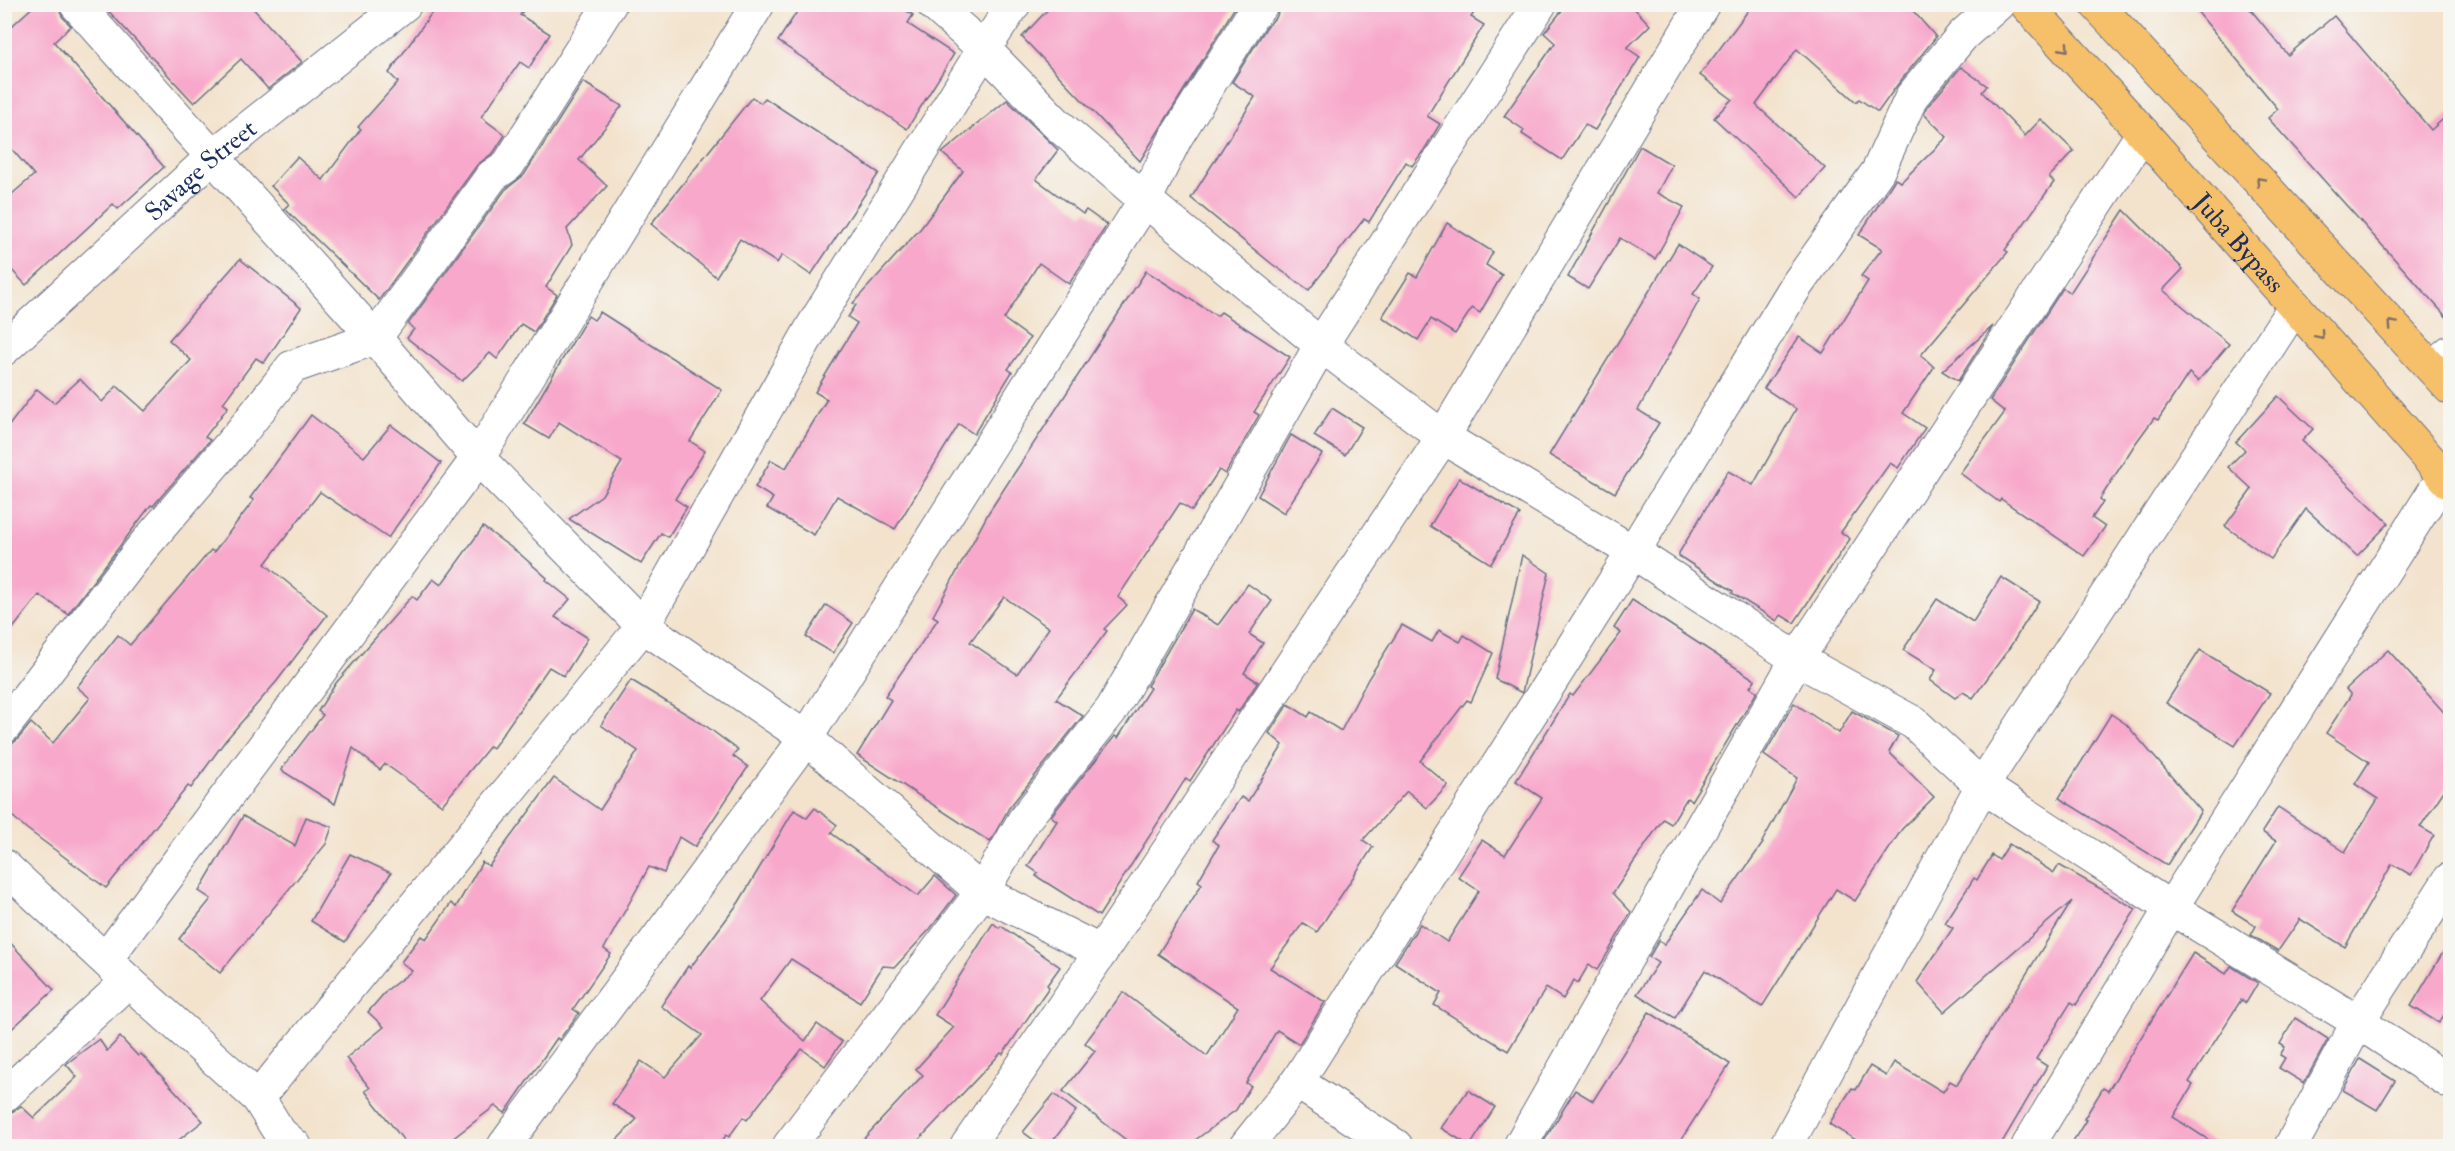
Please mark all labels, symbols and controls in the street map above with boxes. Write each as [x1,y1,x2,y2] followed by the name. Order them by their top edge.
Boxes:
[2058,41,2069,51] one-way arrow
[138,113,263,228] street label: Savage Street
[2256,178,2267,188] one-way arrow
[2185,186,2291,300] street label: Juba Bypass
[2389,321,2400,332] one-way arrow
[2313,328,2324,339] one-way arrow

